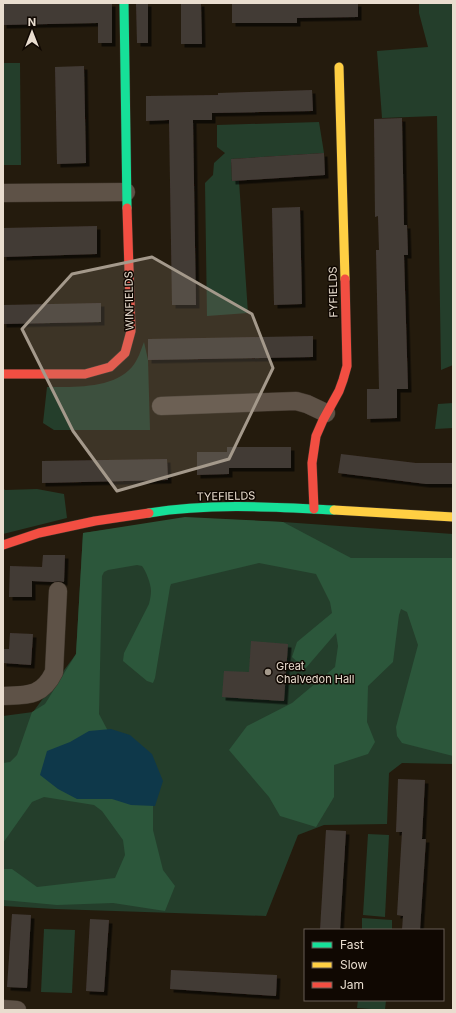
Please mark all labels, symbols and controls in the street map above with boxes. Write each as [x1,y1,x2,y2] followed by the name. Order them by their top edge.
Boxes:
[12,12,52,52] north arrow
[28,15,36,29] text: N
[326,266,340,318] street label: FYFIELDS
[121,271,137,331] street label: WINFIELDS
[197,488,255,504] street label: TYEFIELDS
[276,659,354,686] place label: Great Chalvedon Hall
[263,667,273,677] marker: Great Chalvedon Hall
[304,929,444,1001] legend
[340,937,364,952] text: Fast
[340,957,368,972] text: Slow
[340,977,364,992] text: Jam

